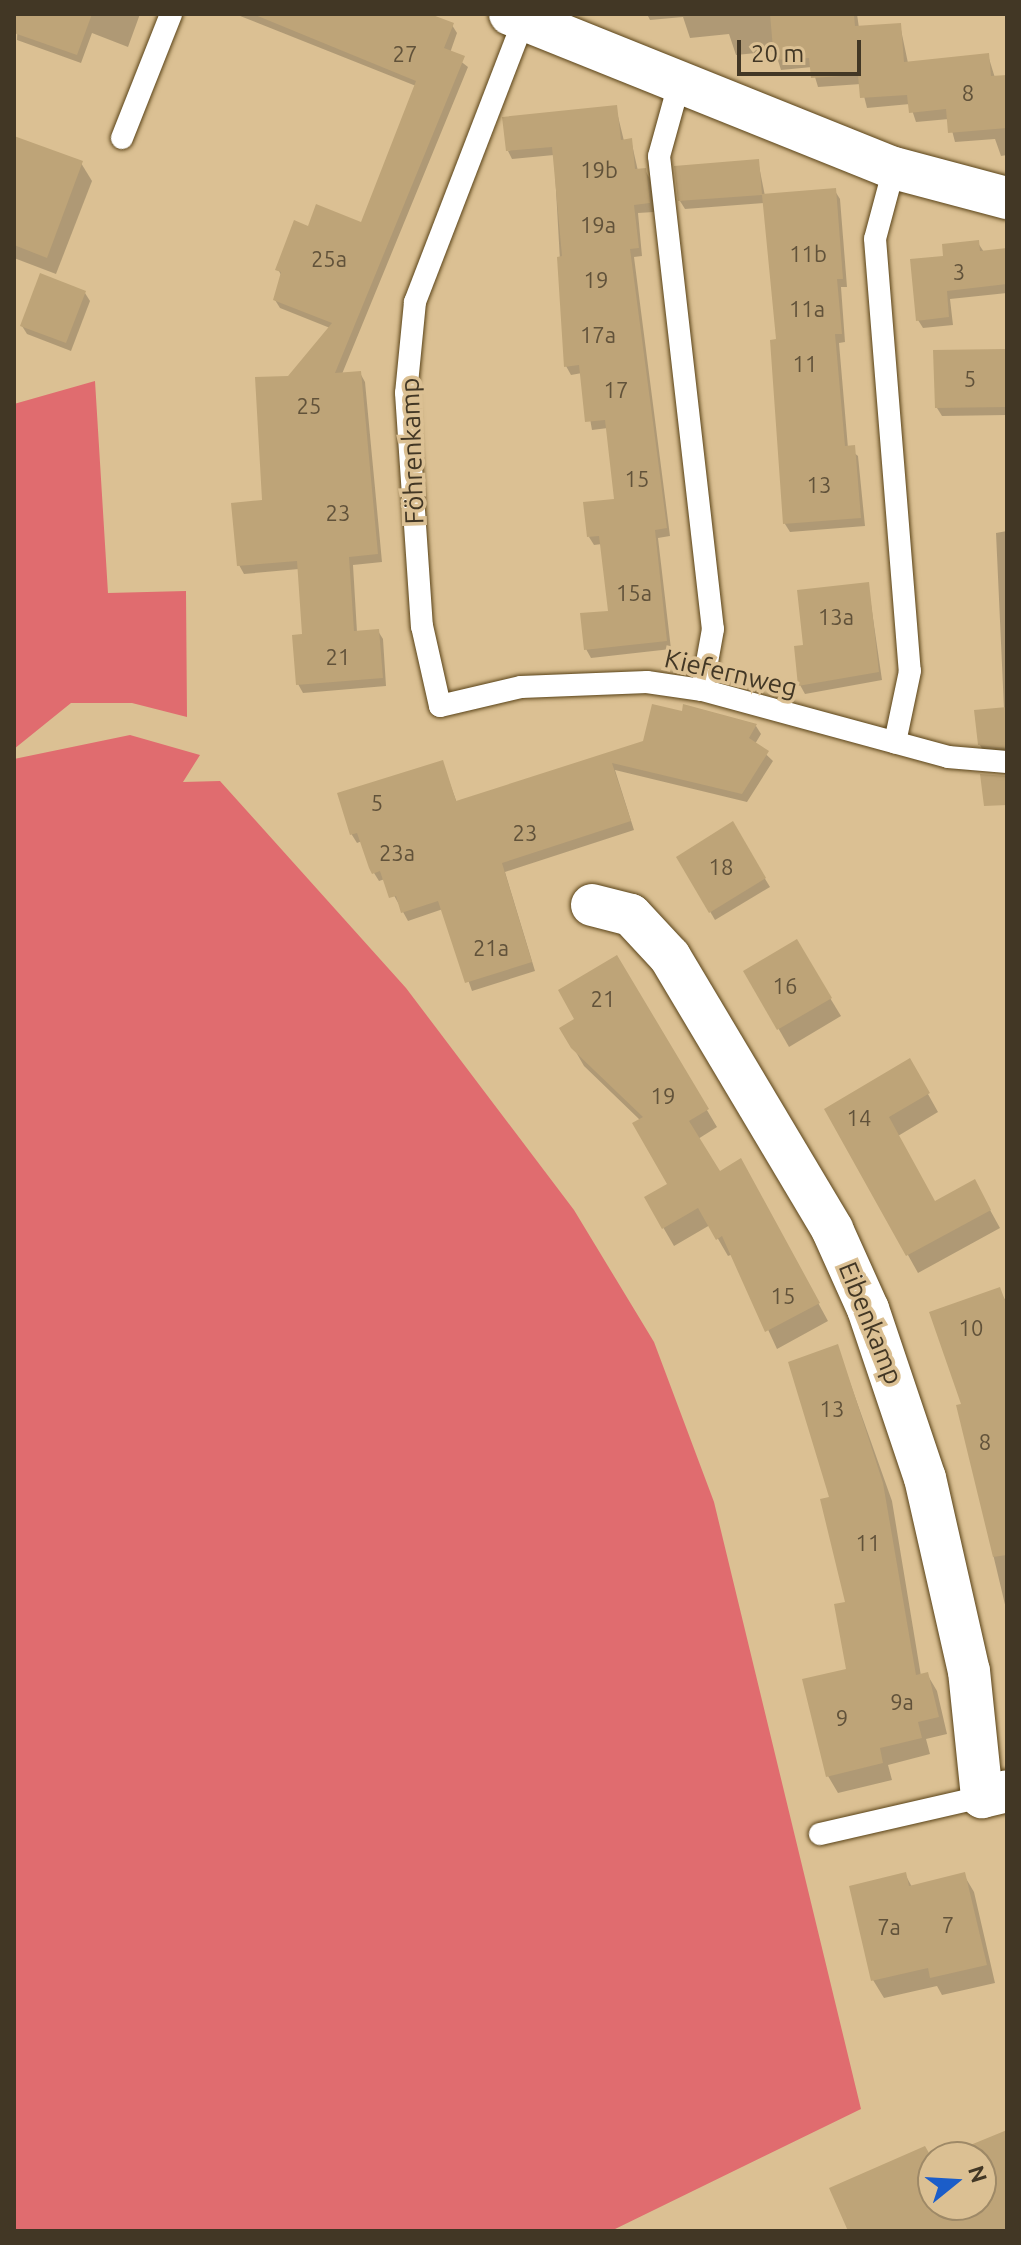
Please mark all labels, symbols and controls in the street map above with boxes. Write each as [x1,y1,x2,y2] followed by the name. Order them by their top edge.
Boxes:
[741,24,865,74] scale bar
[751,40,804,67] text: 20 m
[393,41,417,67] house number: 27
[962,80,974,106] house number: 8
[580,157,618,183] house number: 19b
[580,212,616,238] house number: 19a
[789,241,827,267] house number: 11b
[311,246,347,272] house number: 25a
[953,259,965,285] house number: 3
[584,267,608,293] house number: 19
[789,296,825,322] house number: 11a
[580,322,616,348] house number: 17a
[793,351,817,377] house number: 11
[964,366,976,392] house number: 5
[394,377,430,525] street label: Föhrenkamp
[604,377,628,403] house number: 17
[297,393,321,419] house number: 25
[625,466,649,492] house number: 15
[807,472,831,498] house number: 13
[326,500,350,526] house number: 23
[616,580,652,606] house number: 15a
[818,604,854,630] house number: 13a
[662,643,800,703] street label: Kiefernweg
[326,644,350,670] house number: 21
[371,790,383,816] house number: 5
[513,820,537,846] house number: 23
[379,840,415,866] house number: 23a
[709,854,733,880] house number: 18
[473,935,509,961] house number: 21a
[773,973,797,999] house number: 16
[591,986,615,1012] house number: 21
[651,1083,675,1109] house number: 19
[847,1105,871,1131] house number: 14
[832,1257,910,1389] street label: Eibenkamp
[771,1283,795,1309] house number: 15
[959,1315,983,1341] house number: 10
[820,1396,844,1422] house number: 13
[979,1429,991,1455] house number: 8
[856,1530,880,1556] house number: 11
[890,1689,914,1715] house number: 9a
[836,1705,848,1731] house number: 9
[942,1912,954,1938] house number: 7
[877,1914,901,1940] house number: 7a
[917,2141,997,2221] north arrow
[964,2162,993,2186] text: N

